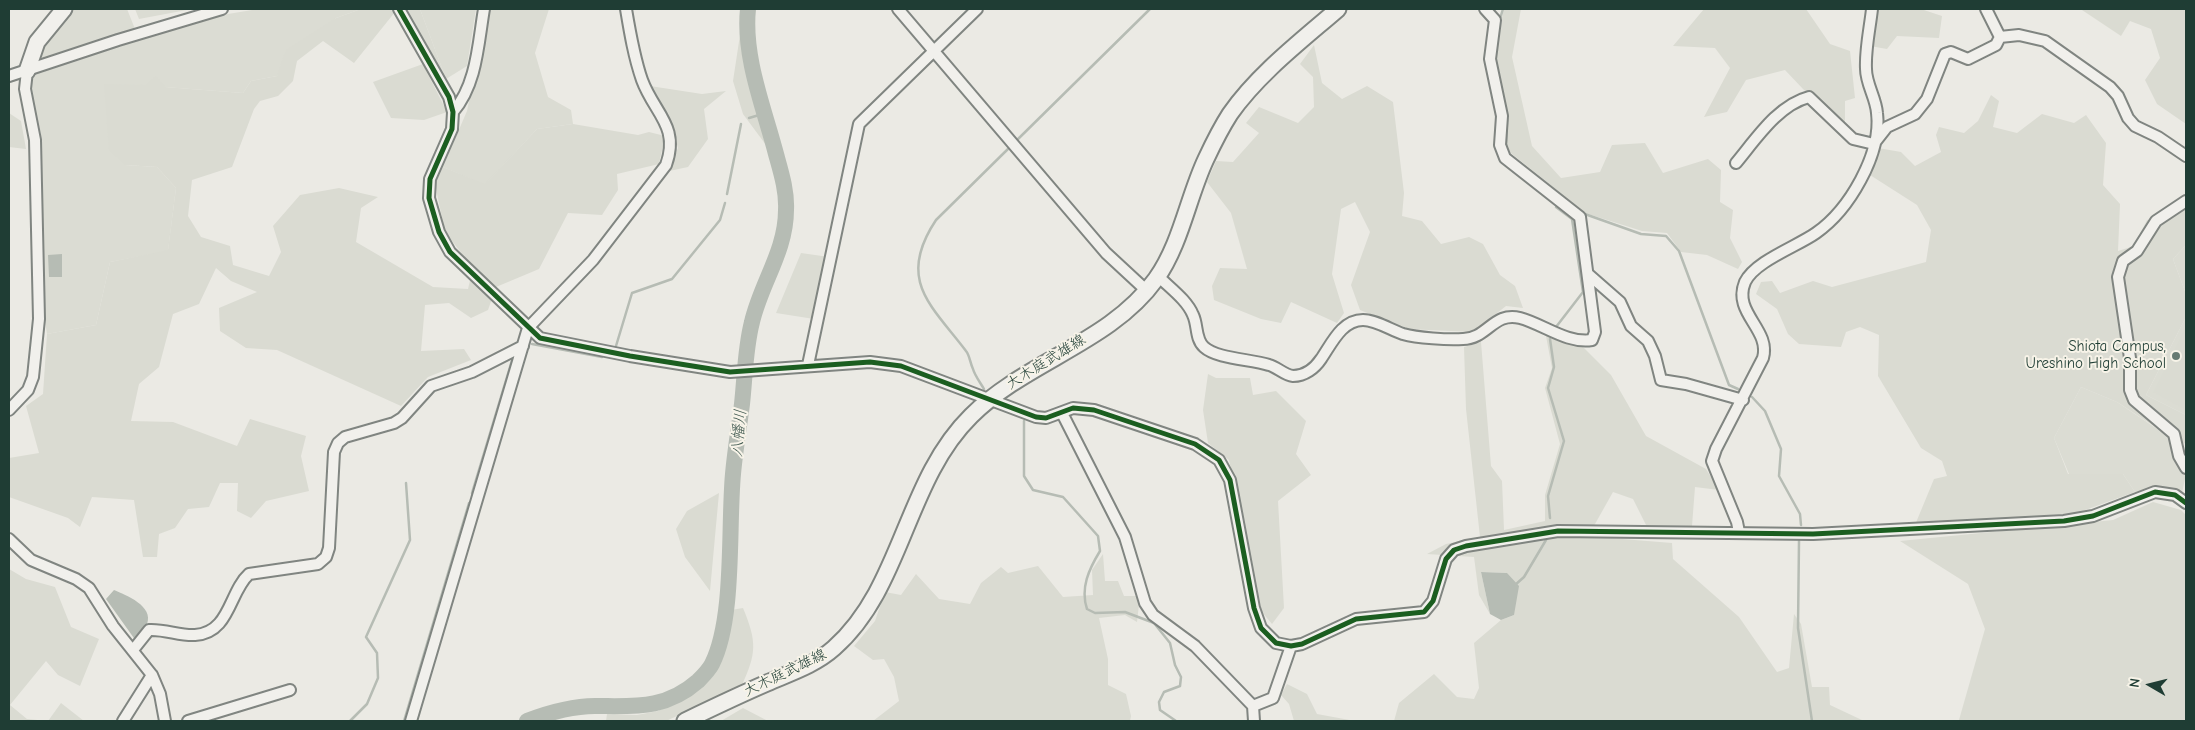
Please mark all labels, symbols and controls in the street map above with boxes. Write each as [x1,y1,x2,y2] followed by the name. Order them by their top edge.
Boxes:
[1003,331,1089,393] street label: 大木庭武雄線
[2026,338,2166,373] place label: Shiota Campus, Ureshino High School
[2170,350,2182,362] marker: Shiota Campus, Ureshino High School
[727,408,751,458] water label: 八幡川
[741,645,829,701] street label: 大木庭武雄線
[2125,660,2175,710] north arrow
[2126,677,2144,689] text: N

